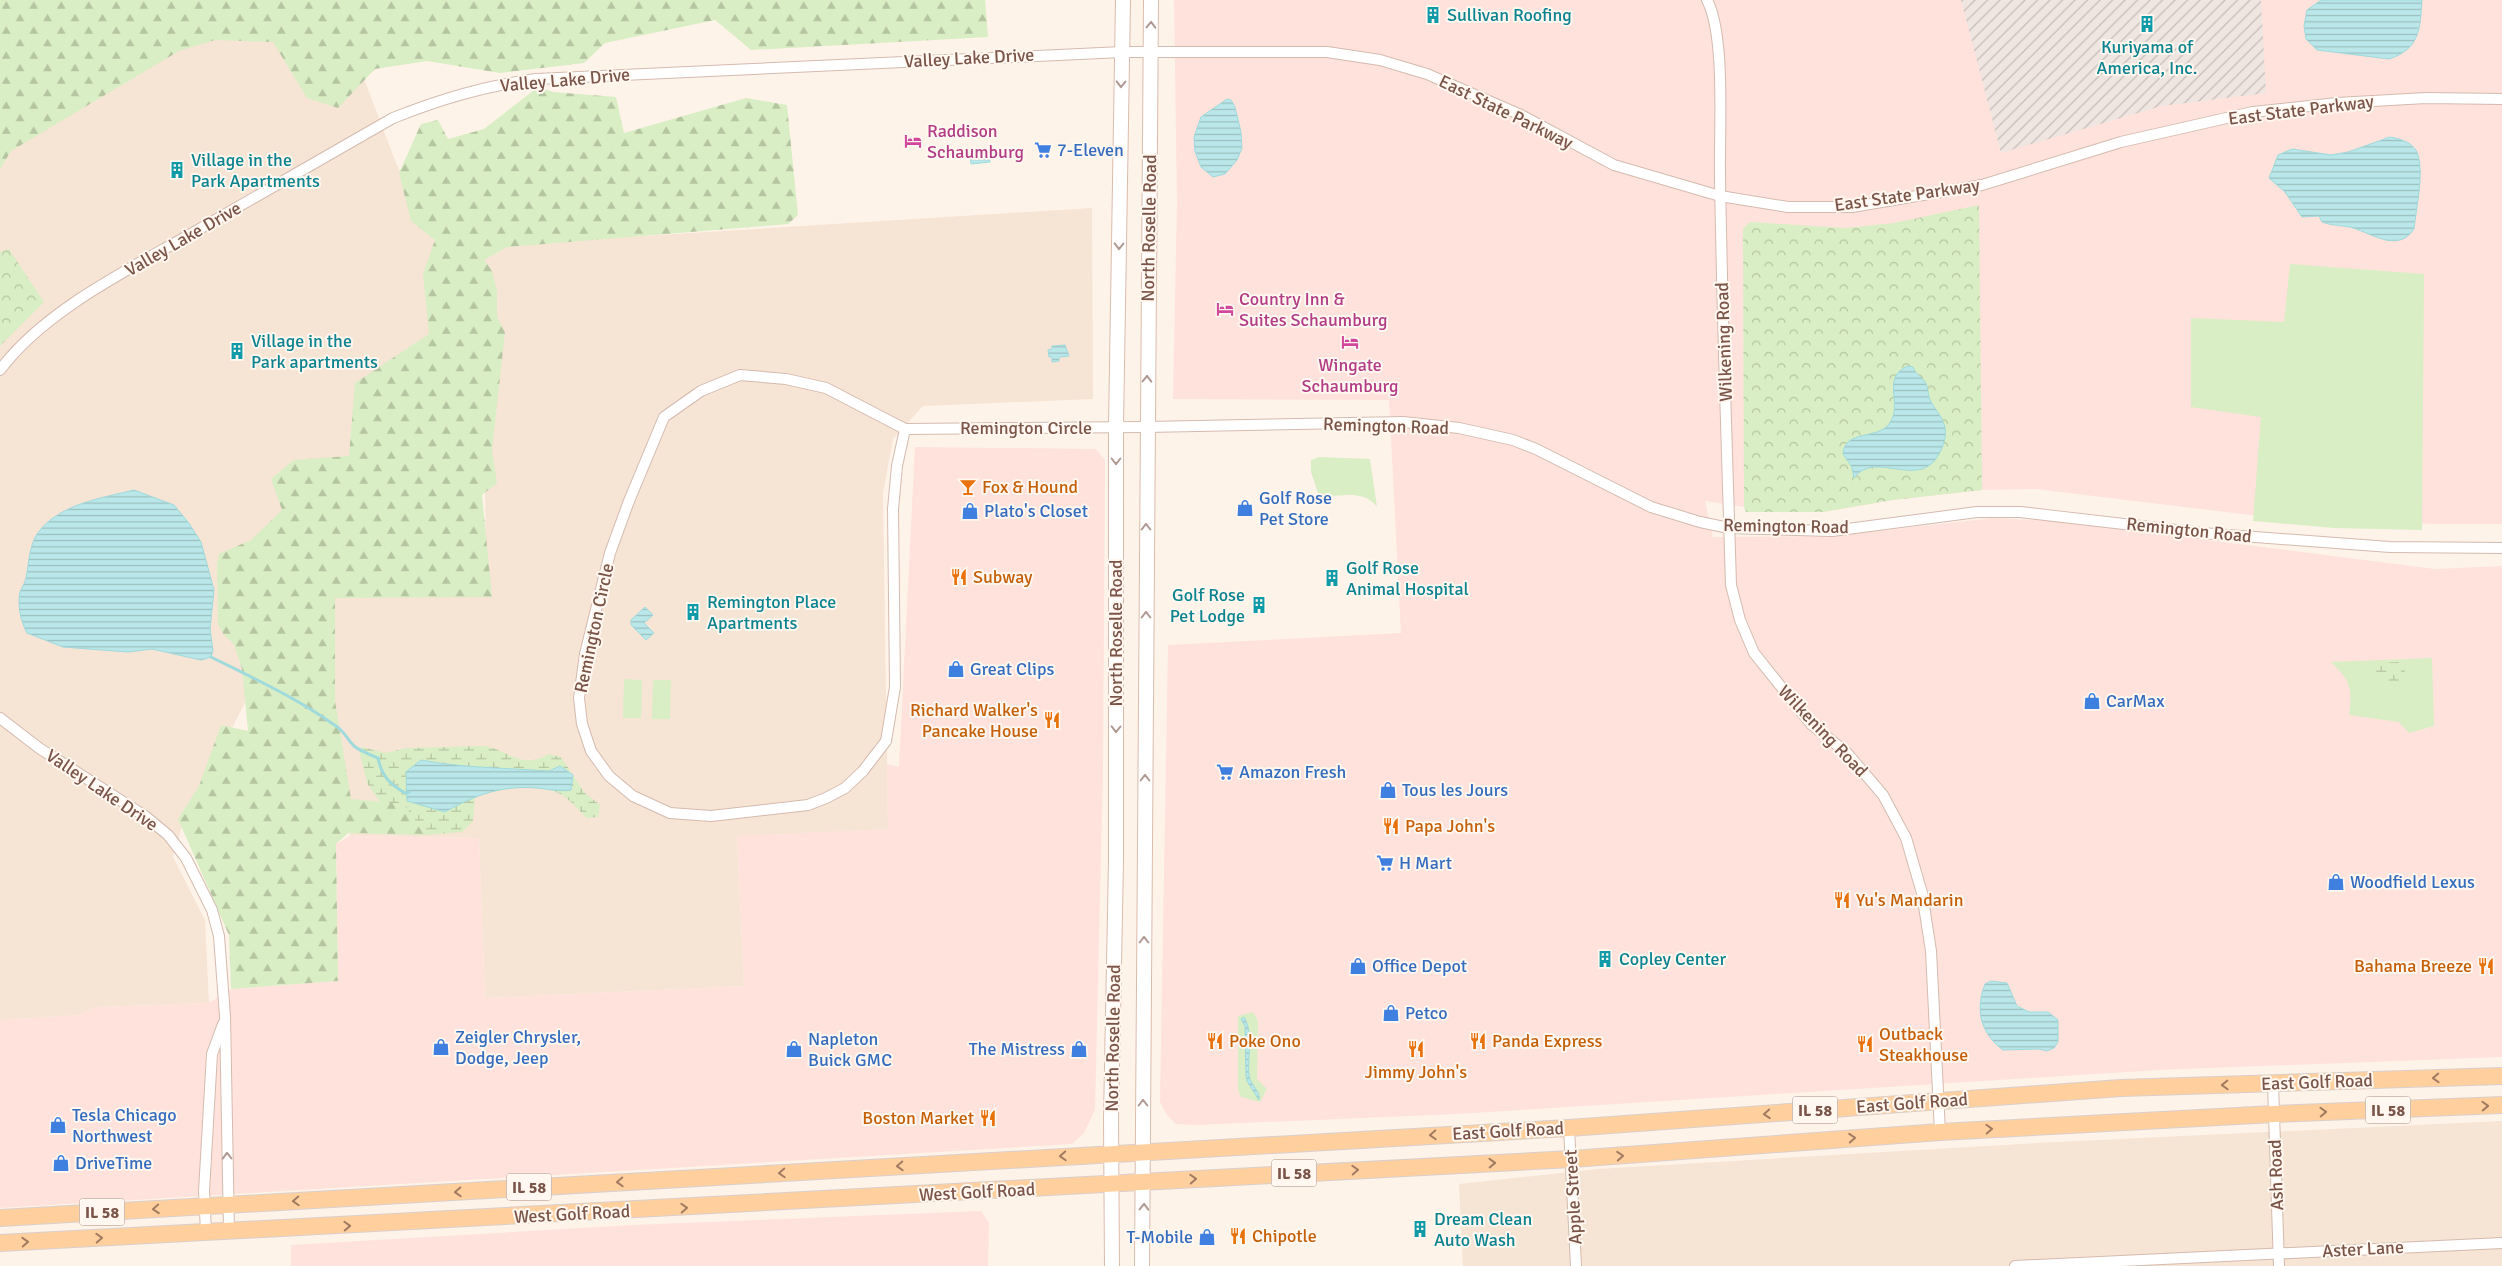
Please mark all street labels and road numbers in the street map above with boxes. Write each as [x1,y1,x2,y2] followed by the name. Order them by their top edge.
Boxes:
[903,44,1035,72] street label: Valley Lake Drive
[499,63,631,97] street label: Valley Lake Drive
[1435,70,1577,154] street label: East State Parkway
[2227,90,2376,130] street label: East State Parkway
[1137,154,1161,302] street label: North Roselle Road
[1833,174,1982,216] street label: East State Parkway
[121,197,245,281] street label: Valley Lake Drive
[1711,282,1737,402] street label: Wilkening Road
[1323,413,1449,439] street label: Remington Road
[960,417,1092,439] street label: Remington Circle
[2125,512,2253,548] street label: Remington Road
[1723,514,1849,538] street label: Remington Road
[1105,559,1127,707] street label: North Roselle Road
[570,561,618,695] street label: Remington Circle
[1774,680,1872,782] street label: Wilkening Road
[42,744,162,836] street label: Valley Lake Drive
[1101,964,1125,1112] street label: North Roselle Road
[2261,1069,2373,1095] street label: East Golf Road
[1855,1088,1969,1118] street label: East Golf Road
[1792,1096,1838,1124] road number: IL 58
[2366,1096,2410,1124] road number: IL 58
[1452,1117,1564,1145] street label: East Golf Road
[2264,1139,2288,1211] street label: Ash Road
[1560,1149,1586,1245] street label: Apple Street
[1272,1160,1316,1186] road number: IL 58
[506,1174,552,1200] road number: IL 58
[918,1178,1036,1206] street label: West Golf Road
[80,1198,124,1226] road number: IL 58
[513,1200,631,1228] street label: West Golf Road
[2322,1236,2404,1262] street label: Aster Lane

